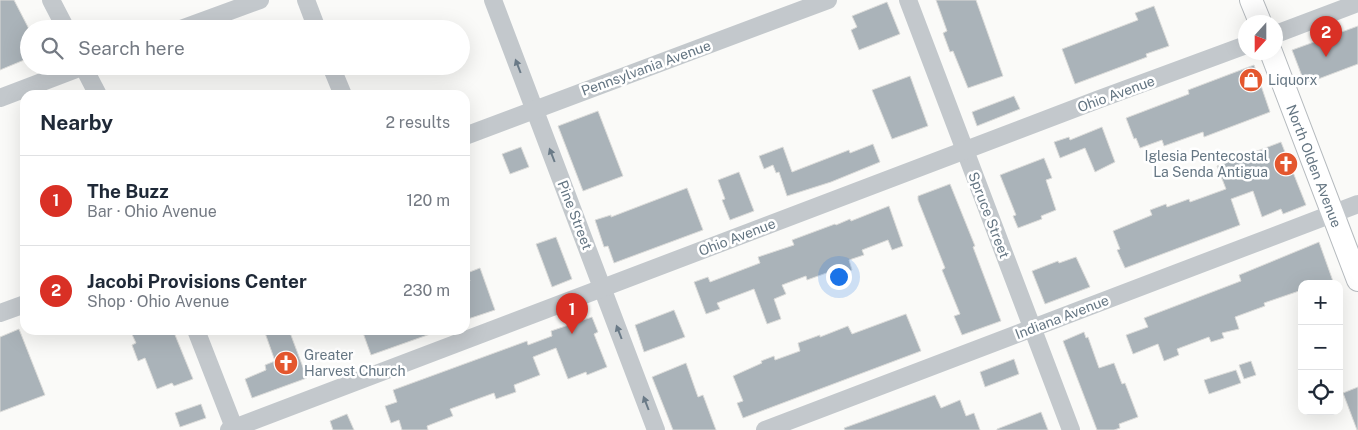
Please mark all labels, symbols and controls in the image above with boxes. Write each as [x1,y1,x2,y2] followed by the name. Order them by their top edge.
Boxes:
[1238,15,1283,60] north arrow
[1310,16,1342,57] pin: 2
[20,20,470,75] search box
[38,34,66,62] icon: search
[78,37,185,59] text: Search here
[579,37,713,99] street label: Pennsylvania Avenue
[514,58,521,73] one-way arrow
[1238,67,1264,93] shop icon: Liquorx
[1268,72,1318,88] place label: Liquorx
[1075,73,1157,115] street label: Ohio Avenue
[1283,102,1345,230] street label: North Olden Avenue
[40,110,113,135] text: Nearby
[385,113,450,132] text: 2 results
[548,147,556,162] one-way arrow
[1145,148,1268,180] place label: Iglesia Pentecostal La Senda Antigua
[1273,151,1299,177] church icon: Iglesia Pentecostal La Senda Antigua
[965,170,1013,260] street label: Spruce Street
[555,178,595,252] street label: Pine Street
[87,180,169,202] text: The Buzz
[53,191,59,210] text: 1
[406,191,450,210] text: 120 m
[87,202,217,221] text: Bar · Ohio Avenue
[696,215,778,259] street label: Ohio Avenue
[826,264,852,290] your location
[87,270,307,292] text: Jacobi Provisions Center
[1298,280,1343,415] map controls
[1298,280,1343,325] button: +
[51,281,61,300] text: 2
[403,281,450,300] text: 230 m
[87,292,229,311] text: Shop · Ohio Avenue
[1013,292,1111,342] street label: Indiana Avenue
[556,293,588,334] pin: 1
[615,324,623,339] one-way arrow
[1298,325,1343,370] button: −
[304,347,406,379] place label: Greater Harvest Church
[273,350,299,376] church icon: Greater Harvest Church
[1298,370,1343,415] button: locate
[642,396,649,411] one-way arrow

